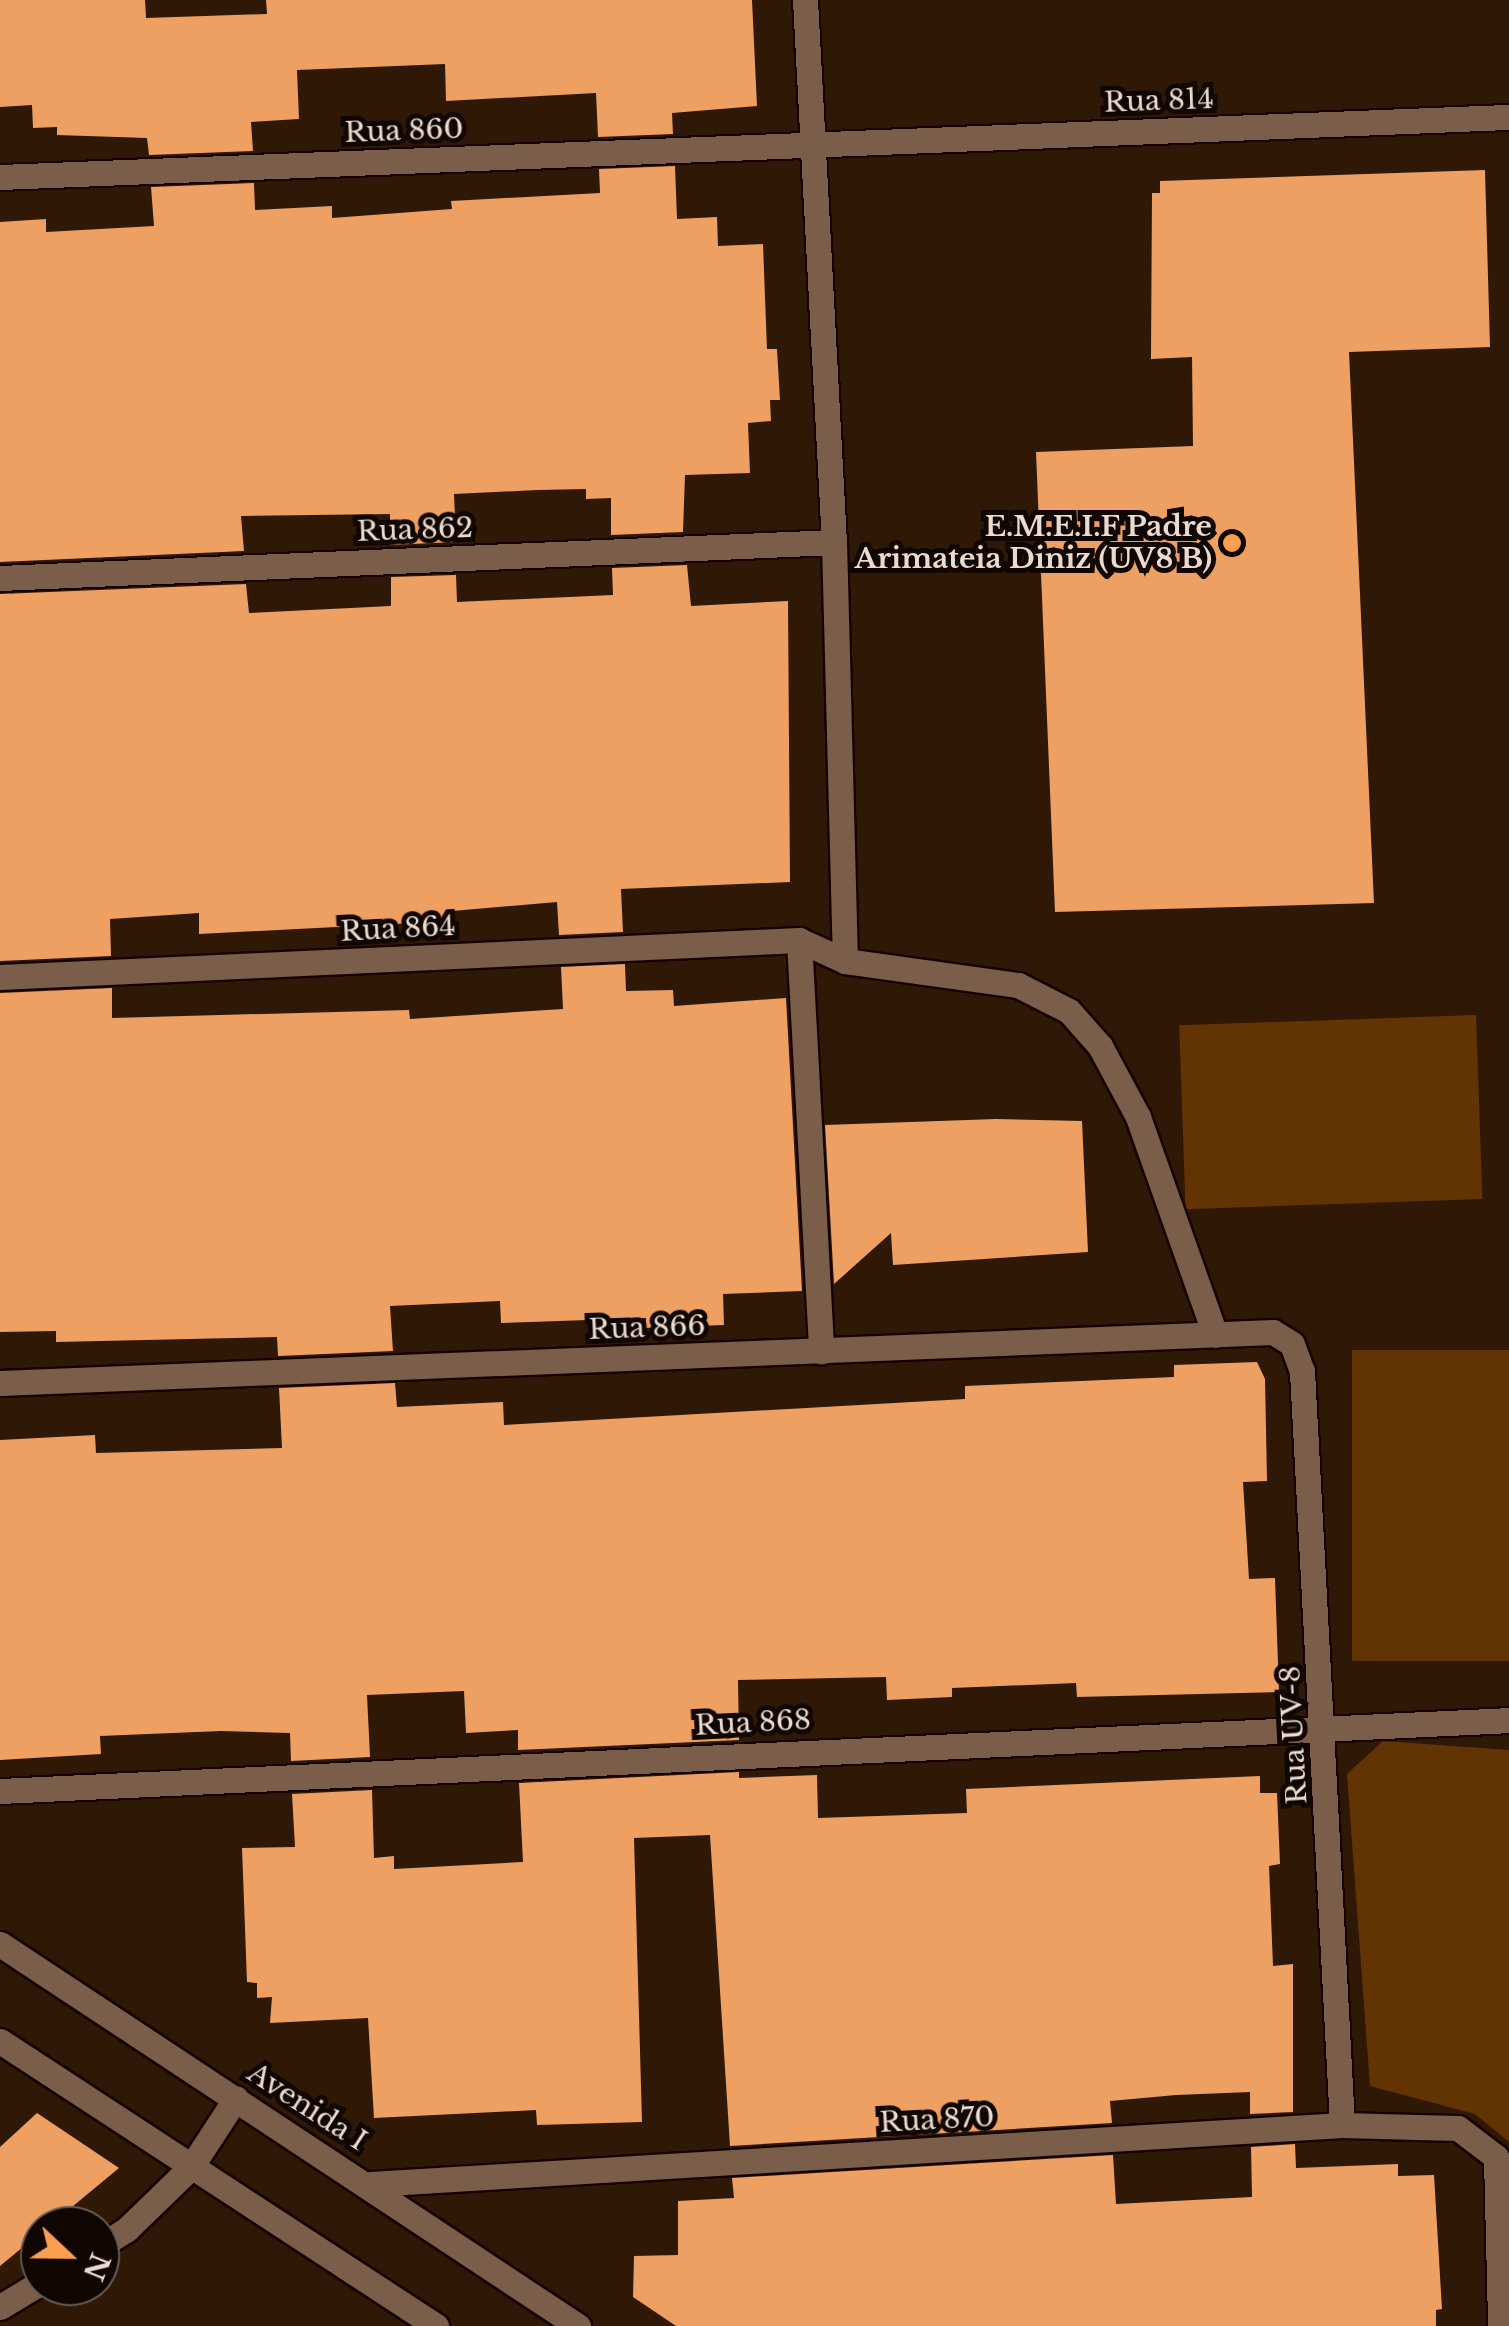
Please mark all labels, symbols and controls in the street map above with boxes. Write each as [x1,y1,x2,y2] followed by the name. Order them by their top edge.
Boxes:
[1103,82,1215,120] street label: Rua 814
[344,112,464,150] street label: Rua 860
[855,510,1212,576] place label: E.M.E.I.F Padre Arimateia Diniz (UV8 B)
[356,511,474,549] street label: Rua 862
[1221,532,1243,554] marker: E.M.E.I.F Padre Arimateia Diniz (UV8 B)
[339,909,457,949] street label: Rua 864
[588,1309,706,1347] street label: Rua 866
[1274,1665,1314,1805] street label: Rua UV-8
[694,1703,812,1743] street label: Rua 868
[241,2056,373,2158] street label: Avenida I
[879,2100,995,2140] street label: Rua 870
[20,2206,120,2306] north arrow
[75,2248,118,2285] text: N

